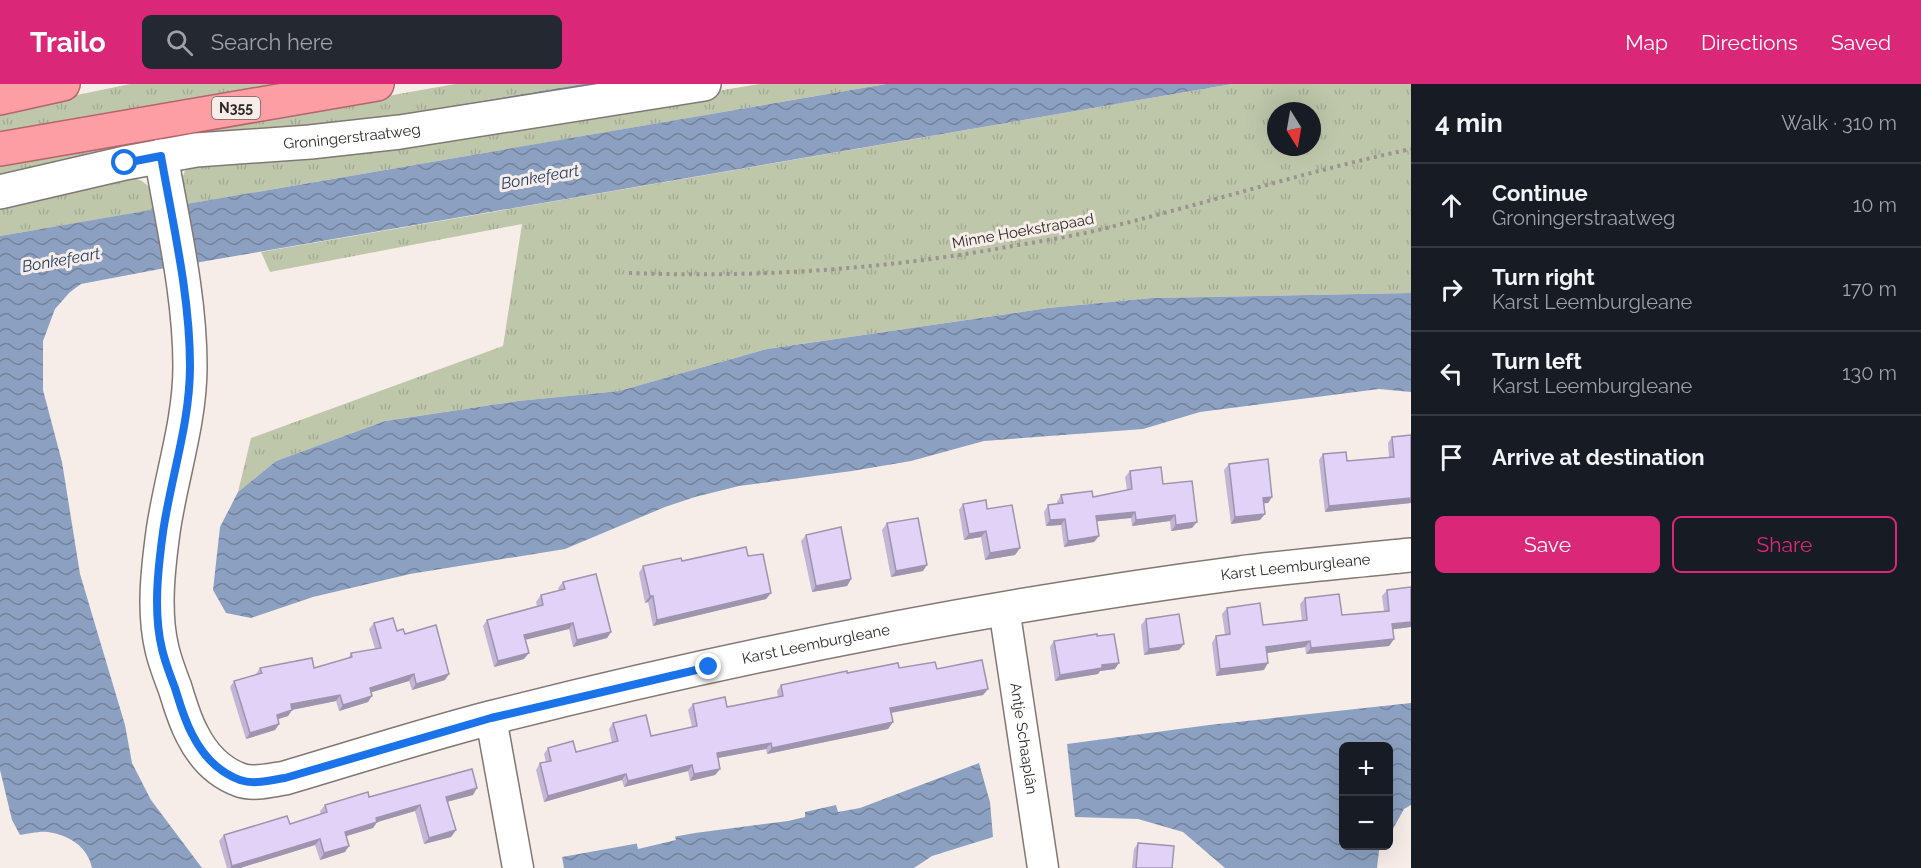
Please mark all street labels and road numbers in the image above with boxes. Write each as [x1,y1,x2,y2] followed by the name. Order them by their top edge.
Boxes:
[212,97,260,119] road number: N355
[283,120,422,153] street label: Groningerstraatweg
[951,210,1095,252] street label: Minne Hoekstrapaad
[1220,550,1371,584] street label: Karst Leemburgleane
[740,620,891,668] street label: Karst Leemburgleane
[1006,681,1041,796] street label: Antje Schaaplân

